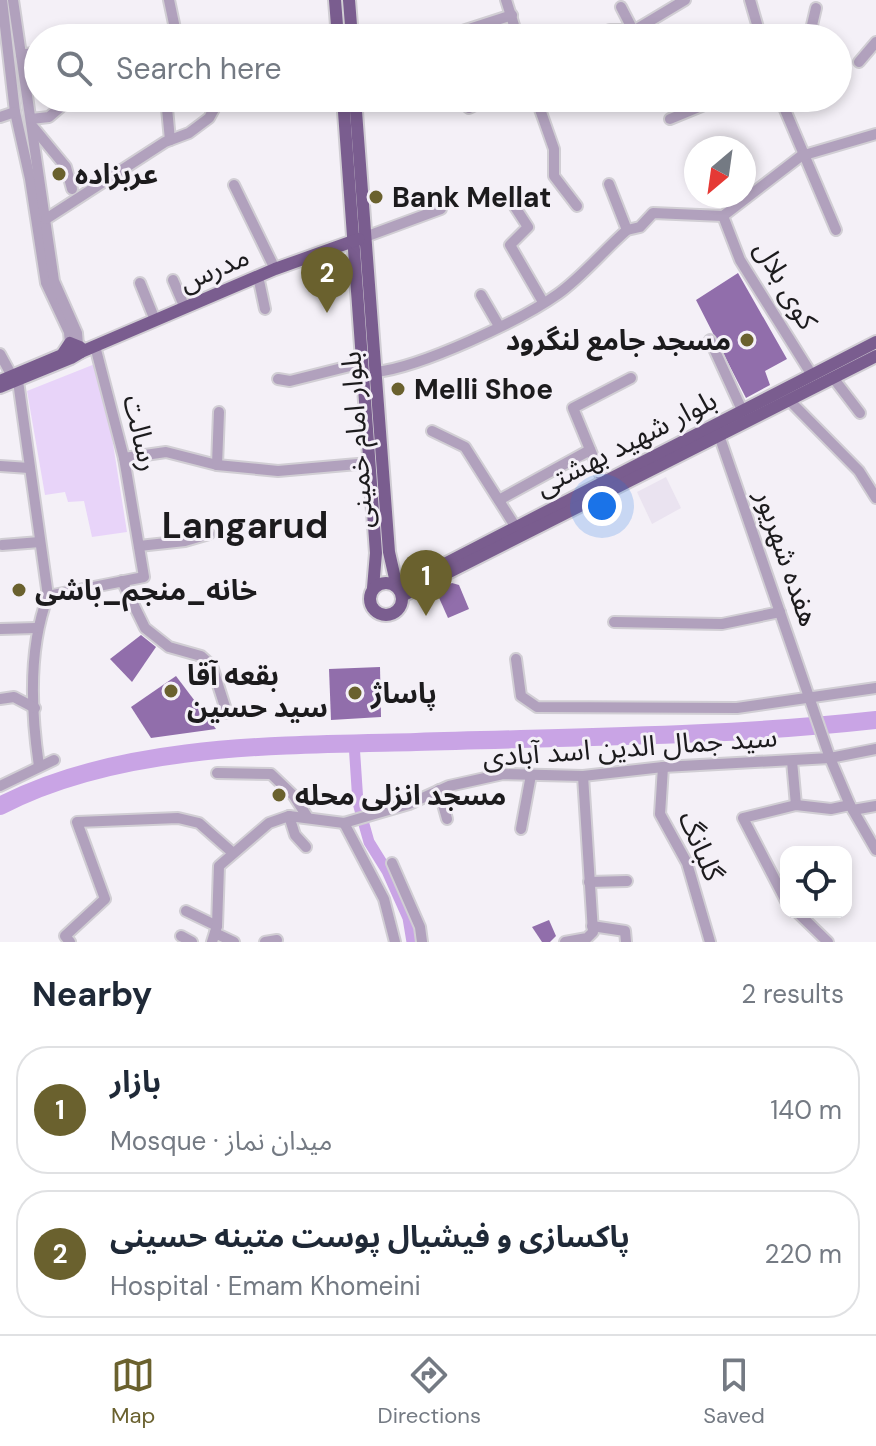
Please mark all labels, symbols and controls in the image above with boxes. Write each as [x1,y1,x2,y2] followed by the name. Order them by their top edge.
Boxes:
[24,24,852,112] search box
[52,46,96,90] icon: search
[116,49,282,88] text: Search here
[684,136,756,208] north arrow
[75,156,158,193] place label: عربزاده
[50,165,68,183] marker: عربزاده
[392,179,551,216] place label: Bank Mellat
[367,188,385,206] marker: Bank Mellat
[746,234,827,337] street label: کوی بلال
[173,238,255,300] street label: مدرس
[301,247,353,313] pin: 2
[506,322,731,361] place label: مسجد جامع لنگرود
[738,331,756,349] marker: مسجد جامع لنگرود
[332,350,384,530] street label: بلوار امام خمینی
[414,371,553,408] place label: Melli Shoe
[389,380,407,398] marker: Melli Shoe
[529,381,723,505] street label: بلوار شهید بهشتی
[114,391,168,475] street label: رسالت
[746,484,828,631] street label: هفده شهریور
[582,486,622,526] your location
[162,502,328,549] district label: Langarud
[400,550,452,616] pin: 1
[35,572,257,612] place label: خانه_منجم_باشی
[10,581,28,599] marker: خانه_منجم_باشی
[187,657,328,726] place label: بقعه آقا سید حسین
[370,675,437,712] place label: پاساژ
[162,682,180,700] marker: بقعه آقا سید حسین
[346,684,364,702] marker: پاساژ
[481,718,779,776] street label: سید جمال الدین اسد آبادی
[295,777,506,814] place label: مسجد انزلی محله
[270,786,288,804] marker: مسجد انزلی محله
[670,805,732,887] street label: گلبانگ
[780,846,852,918] map controls
[780,846,852,918] button: locate
[32,972,152,1017] text: Nearby
[741,977,844,1011] text: 2 results
[110,1062,161,1101] text: بازار
[55,1093,65,1127] text: 1
[770,1093,842,1127] text: 140 m
[110,1124,333,1158] text: Mosque · میدان نماز
[110,1217,630,1256] text: پاکسازی و فیشیال پوست متینه حسینی
[52,1237,68,1271] text: 2
[764,1237,842,1271] text: 220 m
[110,1269,421,1303] text: Hospital · Emam Khomeini
[111,1353,155,1430] tab: Map
[378,1353,481,1430] tab: Directions
[703,1353,765,1430] tab: Saved

